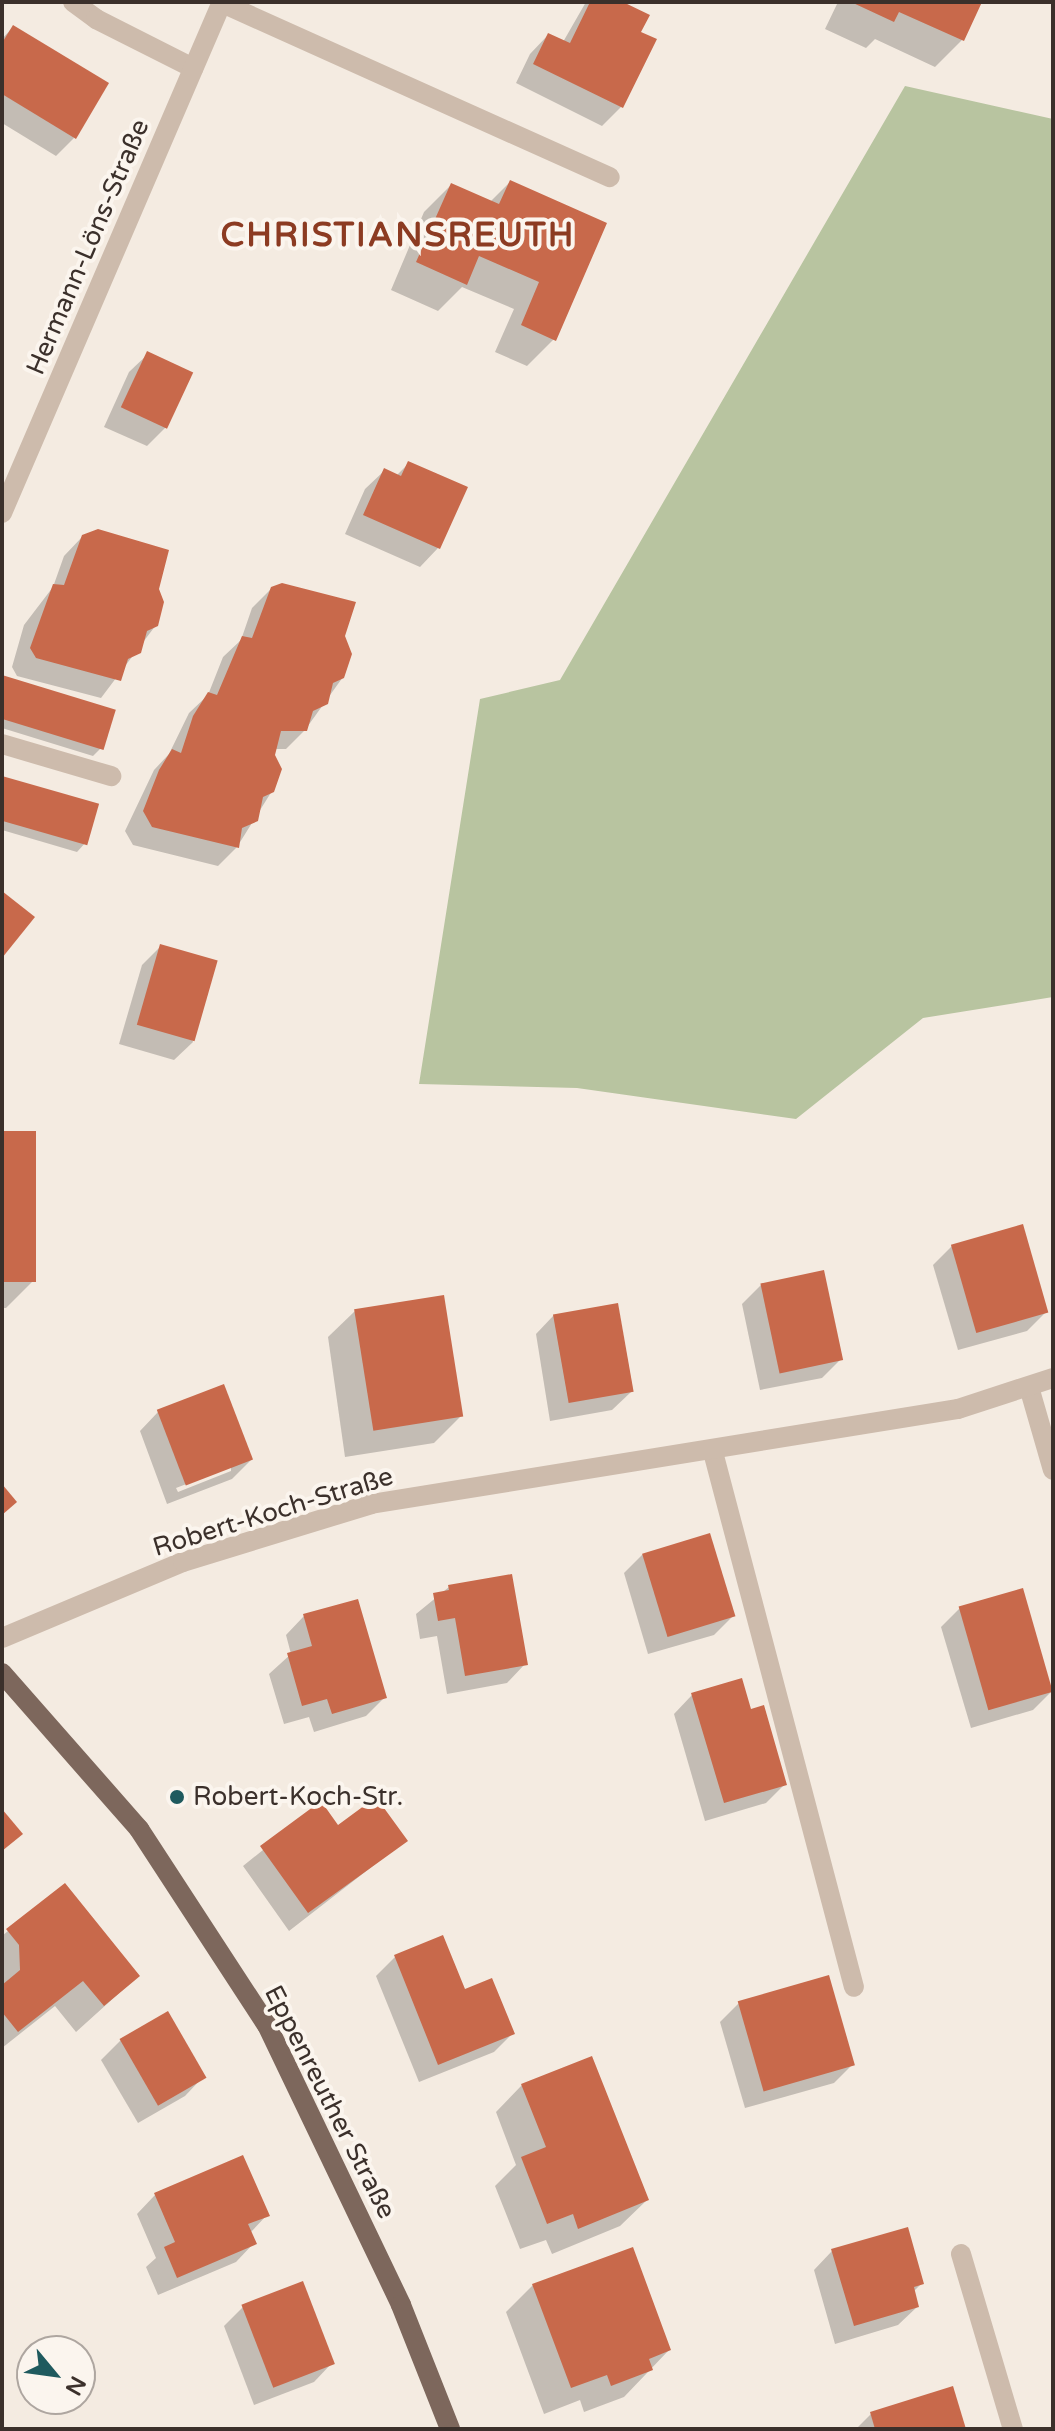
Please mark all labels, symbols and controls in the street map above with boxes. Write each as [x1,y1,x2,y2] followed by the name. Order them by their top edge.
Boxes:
[20,115,156,379] street label: Hermann-Löns-Straße
[221,216,575,256] district label: CHRISTIANSREUTH
[149,1461,397,1563] street label: Robert-Koch-Straße
[193,1781,403,1813] place label: Robert-Koch-Str.
[168,1788,186,1806] marker: Robert-Koch-Str.
[258,1980,402,2224] street label: Eppenreuther Straße
[16,2335,96,2415] north arrow
[60,2372,91,2400] text: N

